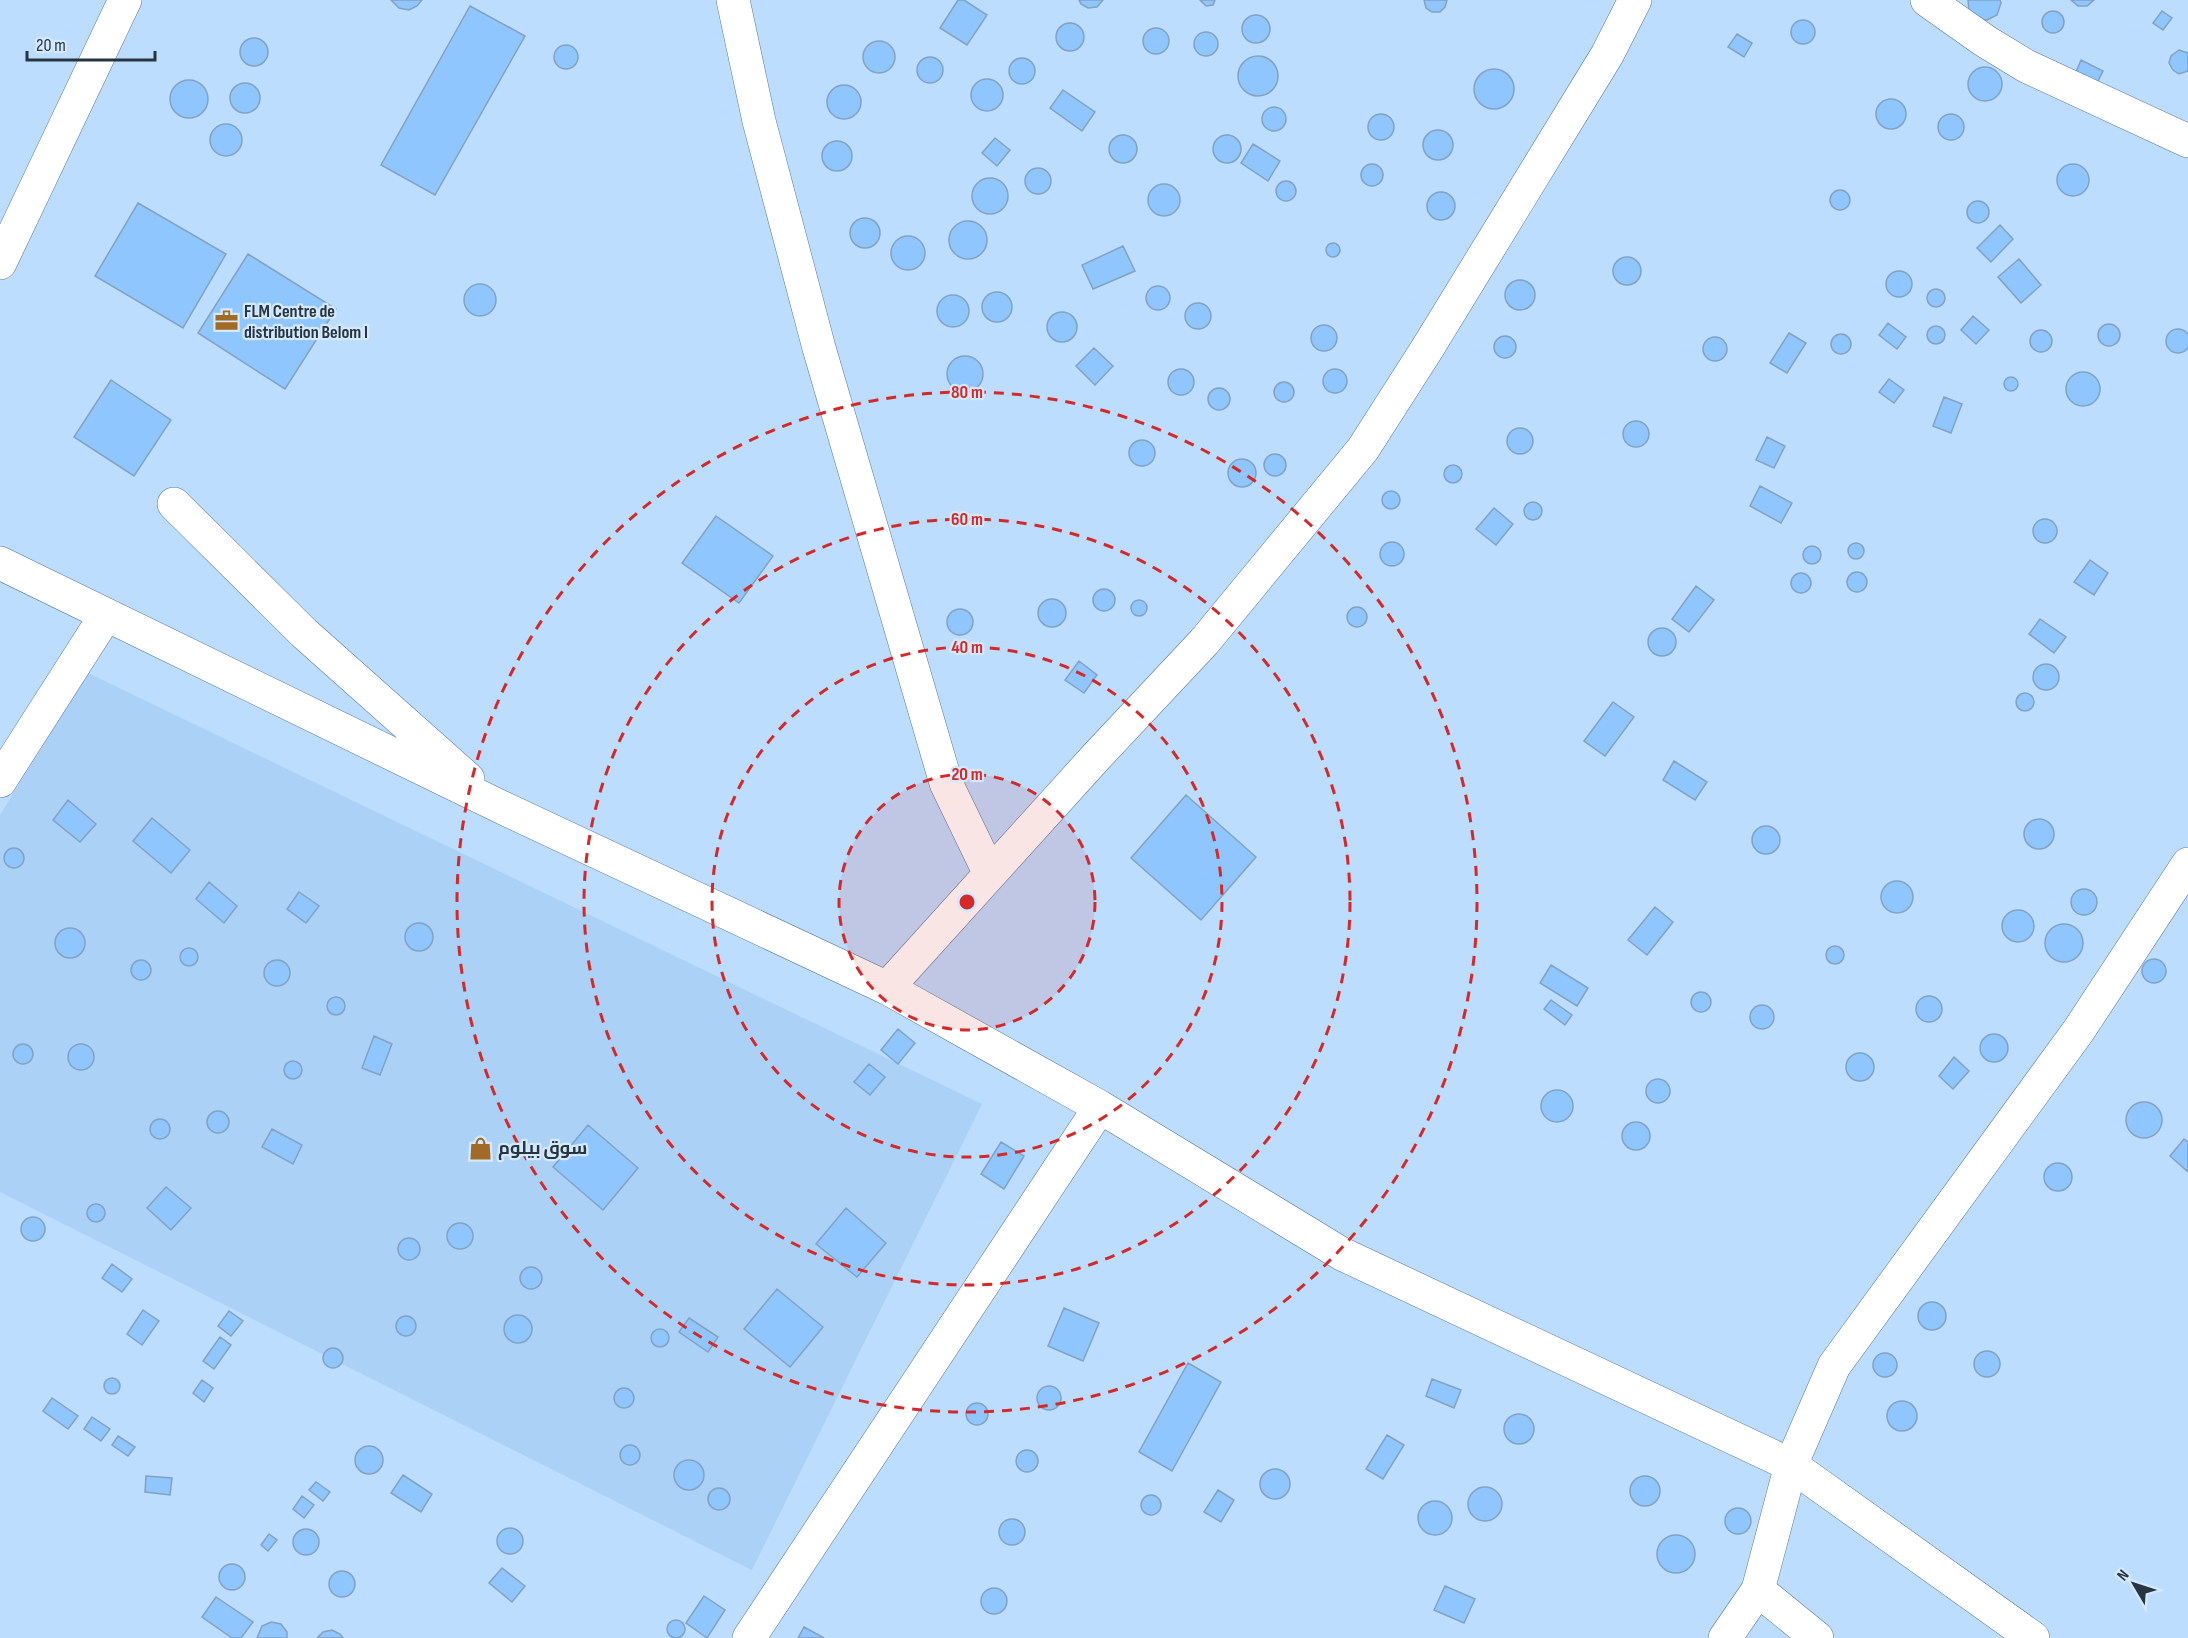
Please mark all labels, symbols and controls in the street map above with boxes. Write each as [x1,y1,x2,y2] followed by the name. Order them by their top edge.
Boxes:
[27,24,154,62] scale bar
[36,35,66,56] text: 20 m
[244,301,368,343] place label: FLM Centre de distribution Belom I
[213,308,239,334] office icon: FLM Centre de distribution Belom I
[951,382,983,403] text: 80 m
[951,509,983,530] text: 60 m
[951,637,983,658] text: 40 m
[951,764,983,785] text: 20 m
[957,892,977,912] centre of rings
[467,1135,493,1161] shop icon: سوق بيلوم
[498,1138,587,1160] place label: سوق بيلوم
[2104,1554,2164,1614] north arrow
[2113,1566,2134,1585] text: N

